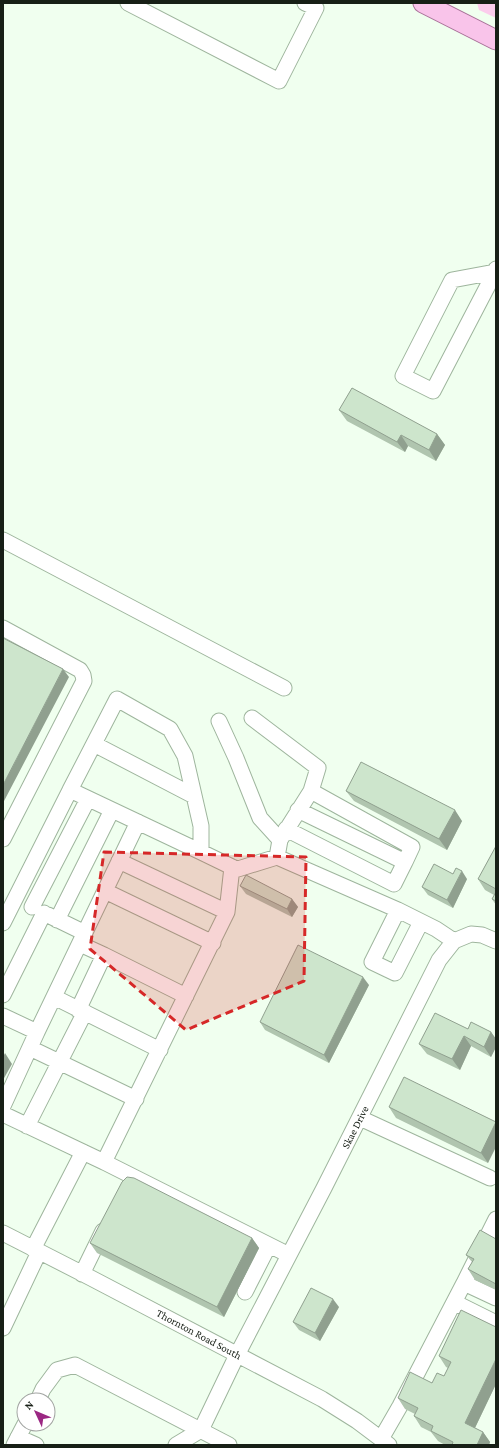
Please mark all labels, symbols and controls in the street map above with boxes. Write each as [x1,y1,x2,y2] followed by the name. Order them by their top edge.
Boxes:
[339,1104,371,1150] street label: Skae Drive
[154,1307,244,1362] street label: Thornton Road South
[16,1392,56,1432] north arrow
[22,1398,36,1412] text: N

